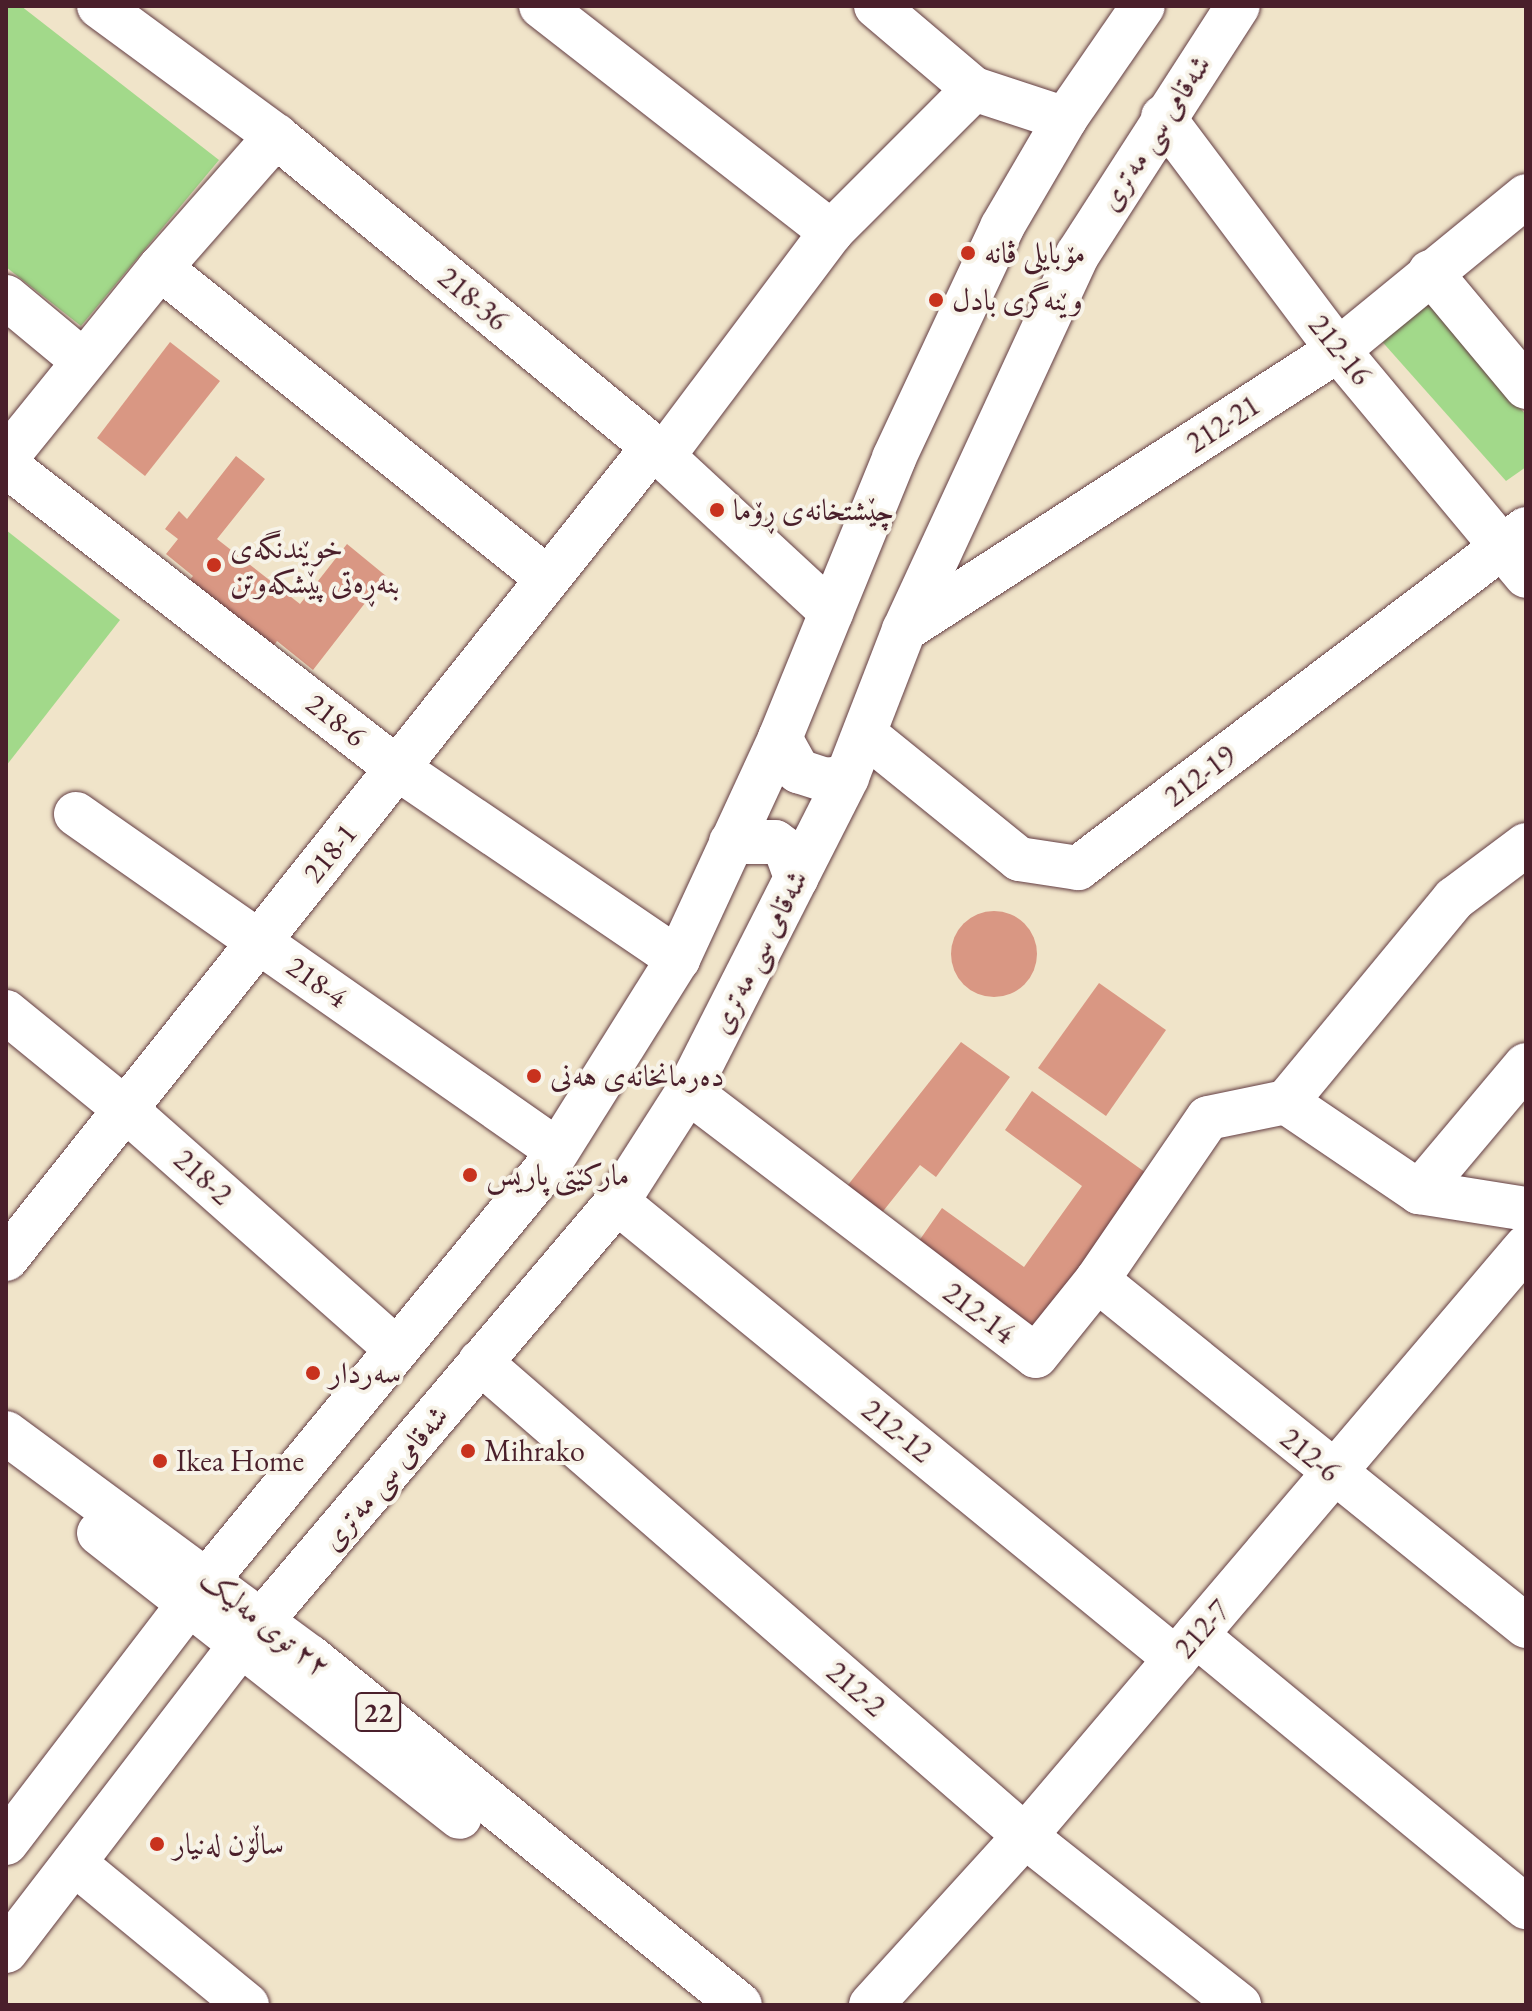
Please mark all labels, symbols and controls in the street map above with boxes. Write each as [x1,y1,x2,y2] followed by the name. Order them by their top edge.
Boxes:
[1091,48,1219,218] street label: شەقامی سی مەتری
[984,235,1085,271] place label: مۆبایلی ڤانە
[959,244,977,262] marker: مۆبایلی ڤانە
[431,259,515,339] street label: 218-36
[952,282,1083,318] place label: وێنەگری بادل
[927,291,945,309] marker: وێنەگری بادل
[1301,308,1379,392] street label: 212-16
[1180,387,1266,461] street label: 212-21
[733,492,894,528] place label: چێشتخانەی ڕۆما
[708,501,726,519] marker: چێشتخانەی ڕۆما
[230,530,400,600] place label: خوێندنگەی بنەڕەتی پێشکەوتن
[205,556,223,574] marker: خوێندنگەی بنەڕەتی پێشکەوتن
[299,686,373,754] street label: 218-6
[1157,737,1243,815] street label: 212-19
[295,816,365,890] street label: 218-1
[702,864,816,1040] street label: شەقامی سی مەتری
[280,948,354,1016] street label: 218-4
[550,1058,724,1094] place label: دەرمانخانەی هەنی
[525,1067,543,1085] marker: دەرمانخانەی هەنی
[166,1142,240,1212] street label: 218-2
[486,1157,629,1193] place label: مارکێتی پاریس
[461,1166,479,1184] marker: مارکێتی پاریس
[936,1274,1022,1352] street label: 212-14
[329,1355,401,1391] place label: سەردار
[304,1364,322,1382] marker: سەردار
[855,1392,939,1470] street label: 212-12
[314,1398,456,1558] street label: شەقامی سی مەتری
[1273,1420,1347,1490] street label: 212-6
[484,1433,585,1469] place label: Mihrako
[459,1442,477,1460] marker: Mihrako
[176,1443,304,1479] place label: Ikea Home
[151,1452,169,1470] marker: Ikea Home
[193,1561,337,1685] street label: ٢٢ توی مەلیک
[1167,1592,1237,1666] street label: 212-7
[819,1654,893,1724] street label: 212-2
[354,1688,402,1736] road number: 22
[173,1826,284,1862] place label: ساڵۆن لەنیار
[148,1835,166,1853] marker: ساڵۆن لەنیار

